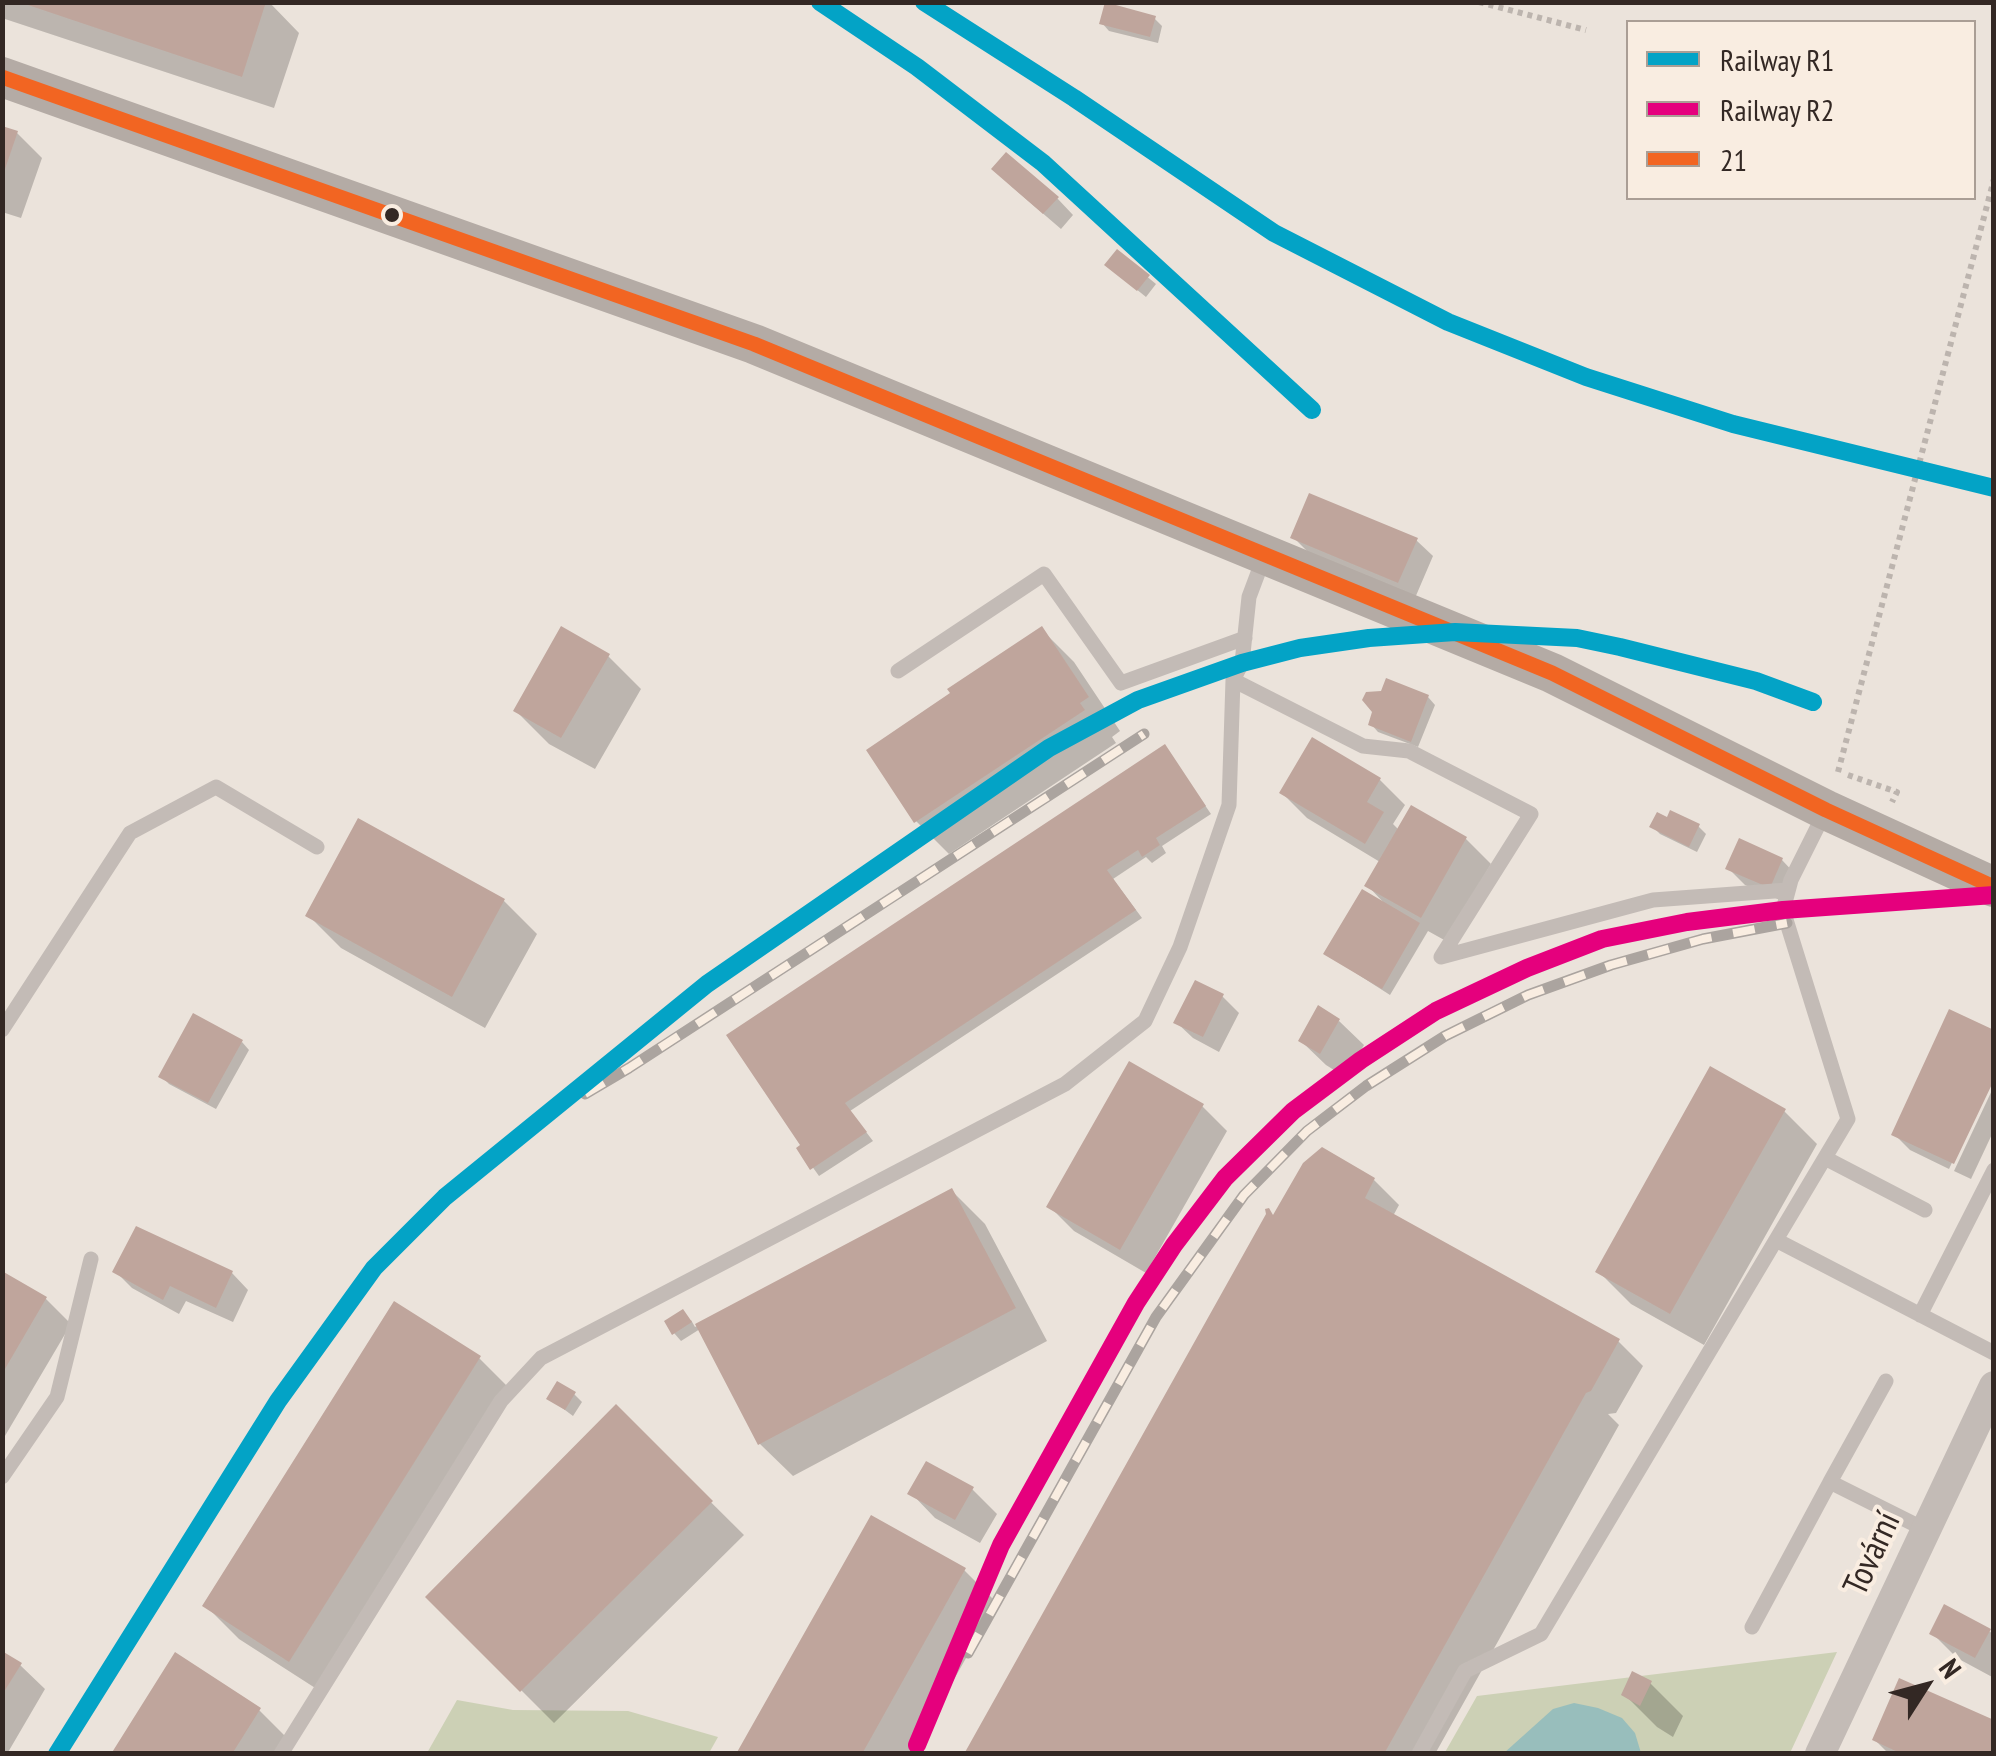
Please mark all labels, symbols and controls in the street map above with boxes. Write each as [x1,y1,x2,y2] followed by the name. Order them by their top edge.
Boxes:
[1626,20,1976,200] legend
[1720,40,1834,79] text: Railway R1
[1720,90,1834,129] text: Railway R2
[1720,140,1747,179] text: 21
[382,205,402,225] unlabelled marker
[1836,1506,1910,1602] street label: Tovární
[1876,1636,1976,1736] north arrow
[1931,1651,1970,1685] text: N

